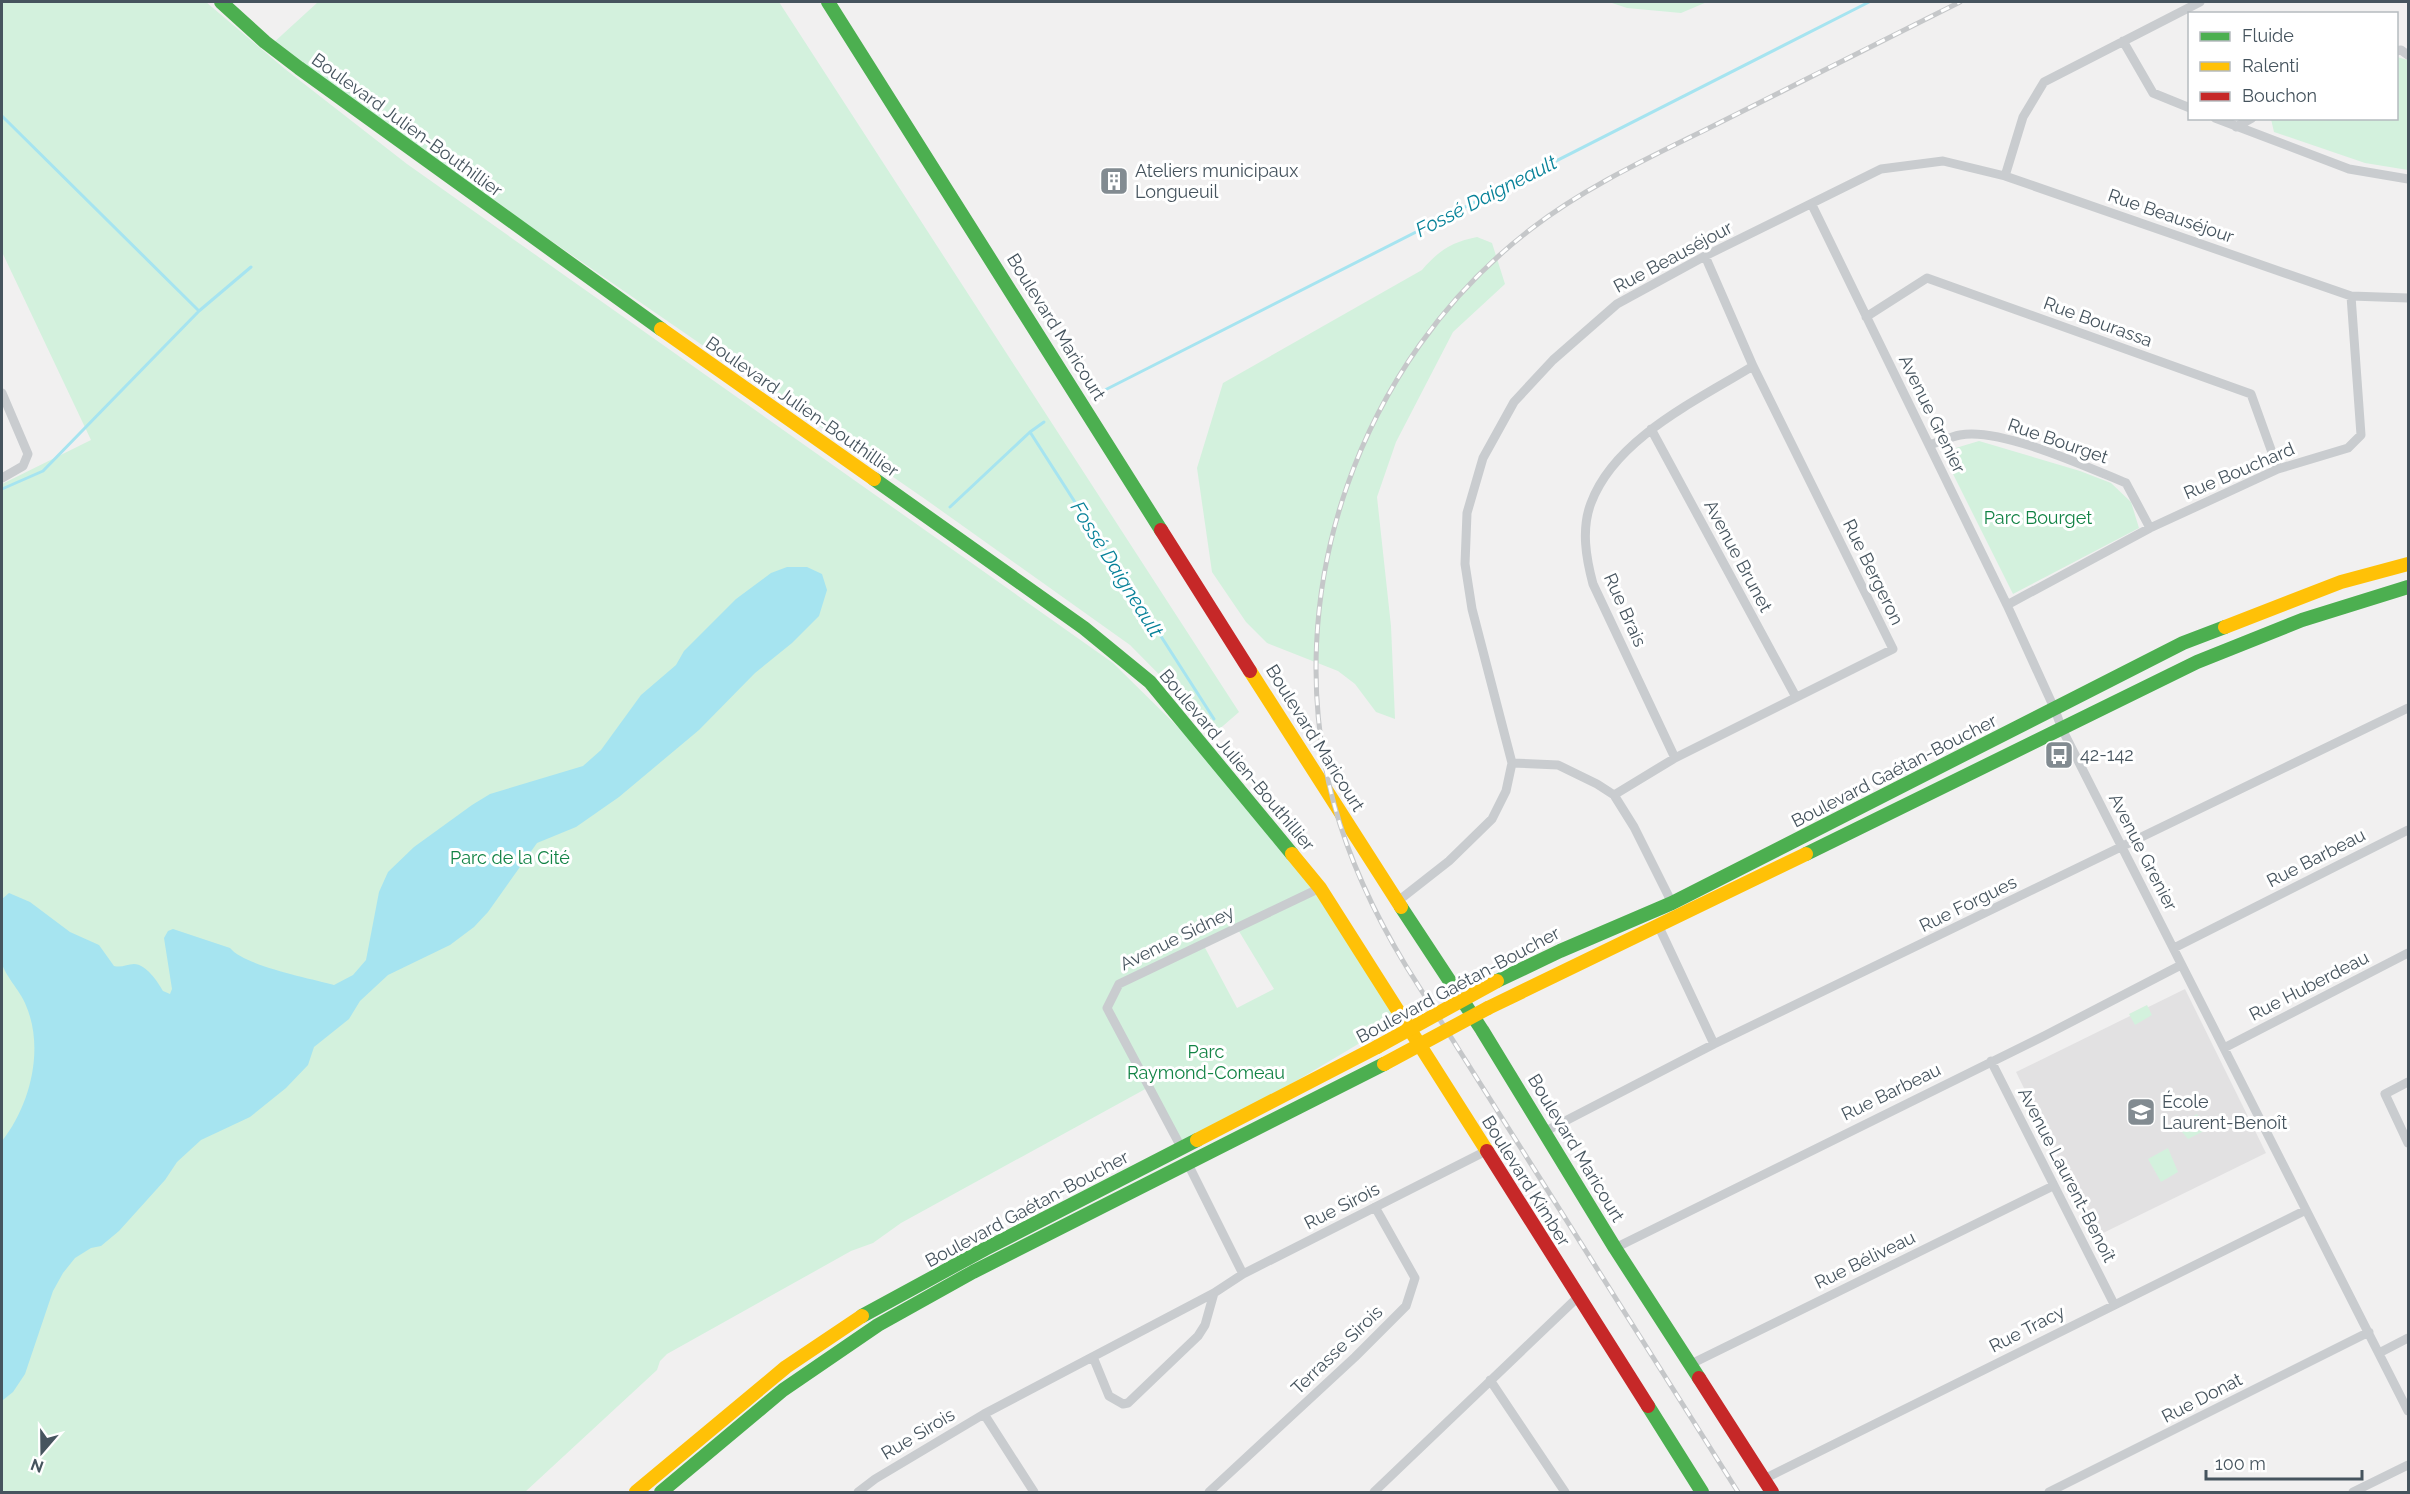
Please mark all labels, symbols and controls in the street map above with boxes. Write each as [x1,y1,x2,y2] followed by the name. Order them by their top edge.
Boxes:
[2188,12,2398,120] legend
[2242,25,2294,46] text: Fluide
[308,48,507,201] street label: Boulevard Julien-Bouthillier
[2242,55,2299,76] text: Ralenti
[2242,85,2317,106] text: Bouchon
[1411,150,1561,242] water label: Fossé Daigneault
[1135,160,1298,202] place label: Ateliers municipaux Longueuil
[1098,165,1130,197] building icon: Ateliers municipaux Longueuil
[2106,184,2237,247] street label: Rue Beauséjour
[1610,216,1736,297] street label: Rue Beauséjour
[1003,250,1110,404] street label: Boulevard Maricourt
[2041,292,2155,351] street label: Rue Bourassa
[702,332,903,482] street label: Boulevard Julien-Bouthillier
[1895,351,1970,477] street label: Avenue Grenier
[2005,414,2111,467] street label: Rue Bourget
[2180,438,2297,503] street label: Rue Bouchard
[1700,496,1777,615] street label: Avenue Brunet
[1066,497,1169,642] water label: Fossé Daigneault
[1984,507,2092,528] park label: Parc Bourget
[1839,515,1908,628] street label: Rue Bergeron
[1600,570,1651,650] street label: Rue Brais
[1262,661,1369,815] street label: Boulevard Maricourt
[1155,665,1320,855] street label: Boulevard Julien-Bouthillier
[1788,709,2000,832] street label: Boulevard Gaétan-Boucher
[2043,739,2075,771] bus stop icon: 42-142
[2080,744,2134,765] place label: 42-142
[2105,790,2182,914] street label: Avenue Grenier
[2263,824,2369,891] street label: Rue Barbeau
[450,847,570,868] park label: Parc de la Cité
[1916,871,2020,936] street label: Rue Forgues
[1116,901,1237,974] street label: Avenue Sidney
[1352,922,1564,1047] street label: Boulevard Gaétan-Boucher
[2245,946,2372,1025] street label: Rue Huberdeau
[1127,1041,1285,1083] park label: Parc Raymond-Comeau
[1838,1058,1944,1125] street label: Rue Barbeau
[1524,1070,1629,1226] street label: Boulevard Maricourt
[2014,1084,2121,1266] street label: Avenue Laurent-Benoît
[2162,1090,2287,1133] place label: École Laurent-Benoît
[2125,1096,2157,1128] school or university icon: École Laurent-Benoît
[1478,1112,1575,1250] street label: Boulevard Kimber
[921,1146,1133,1271] street label: Boulevard Gaétan-Boucher
[1301,1178,1383,1233] street label: Rue Sirois
[1811,1226,1918,1293] street label: Rue Béliveau
[1287,1301,1387,1398] street label: Terrasse Sirois
[1986,1301,2068,1356] street label: Rue Tracy
[2158,1368,2245,1427] street label: Rue Donat
[877,1403,958,1464] street label: Rue Sirois
[12,1422,72,1482] north arrow
[2206,1443,2362,1481] scale bar
[2215,1453,2266,1474] text: 100 m
[28,1455,46,1477] text: N

